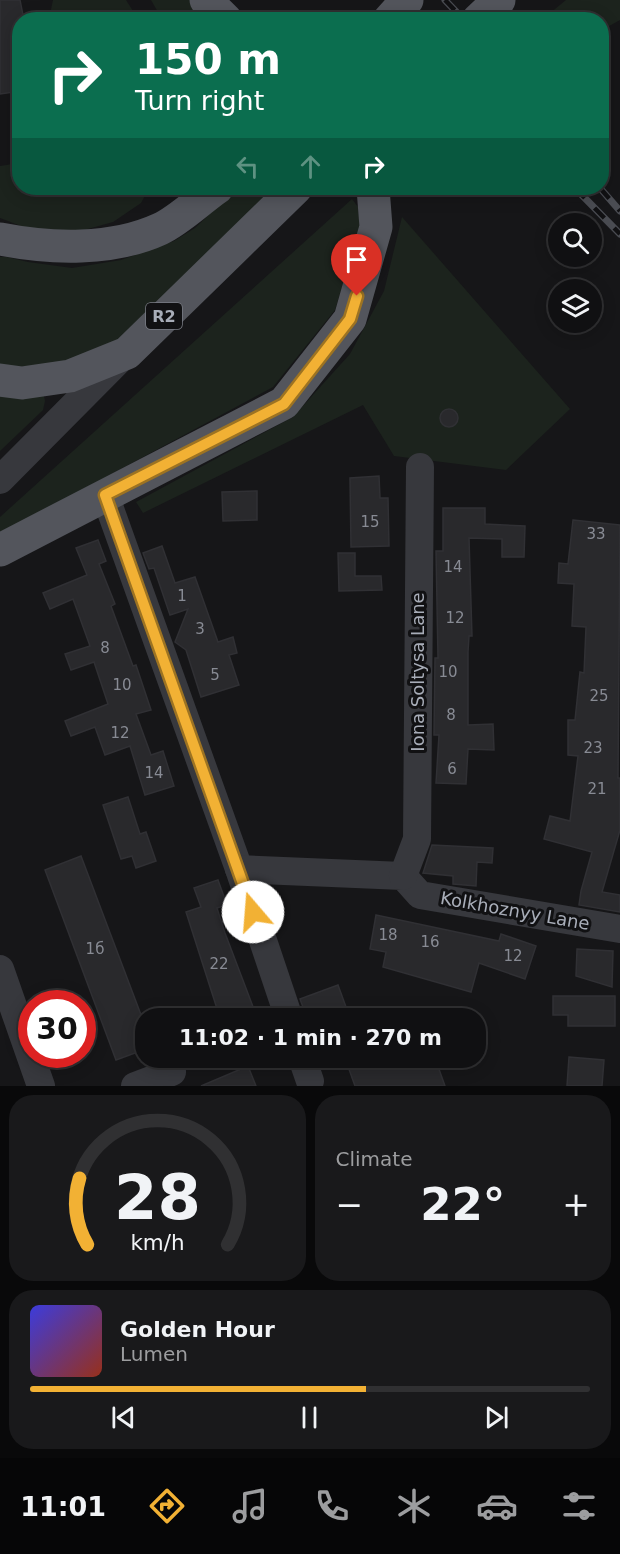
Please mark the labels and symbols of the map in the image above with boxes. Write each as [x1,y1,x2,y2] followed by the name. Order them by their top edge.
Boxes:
[331,234,382,296] pin
[146,303,182,329] road number: R2
[360,513,380,531] house number: 15
[586,525,606,543] house number: 33
[443,558,463,576] house number: 14
[177,587,187,605] house number: 1
[407,592,428,752] street label: Iona Soltysa Lane
[445,609,465,627] house number: 12
[195,620,205,638] house number: 3
[100,639,110,657] house number: 8
[438,663,458,681] house number: 10
[210,666,220,684] house number: 5
[112,676,132,694] house number: 10
[589,687,609,705] house number: 25
[446,706,456,724] house number: 8
[110,724,130,742] house number: 12
[583,739,603,757] house number: 23
[447,760,457,778] house number: 6
[144,764,164,782] house number: 14
[587,780,607,798] house number: 21
[221,880,285,944] position arrow
[439,887,591,934] street label: Kolkhoznyy Lane
[378,926,398,944] house number: 18
[420,933,440,951] house number: 16
[86,940,104,958] house number: 1б
[503,947,523,965] house number: 12
[209,955,229,973] house number: 22
[18,990,96,1068] speed limit sign: 30

